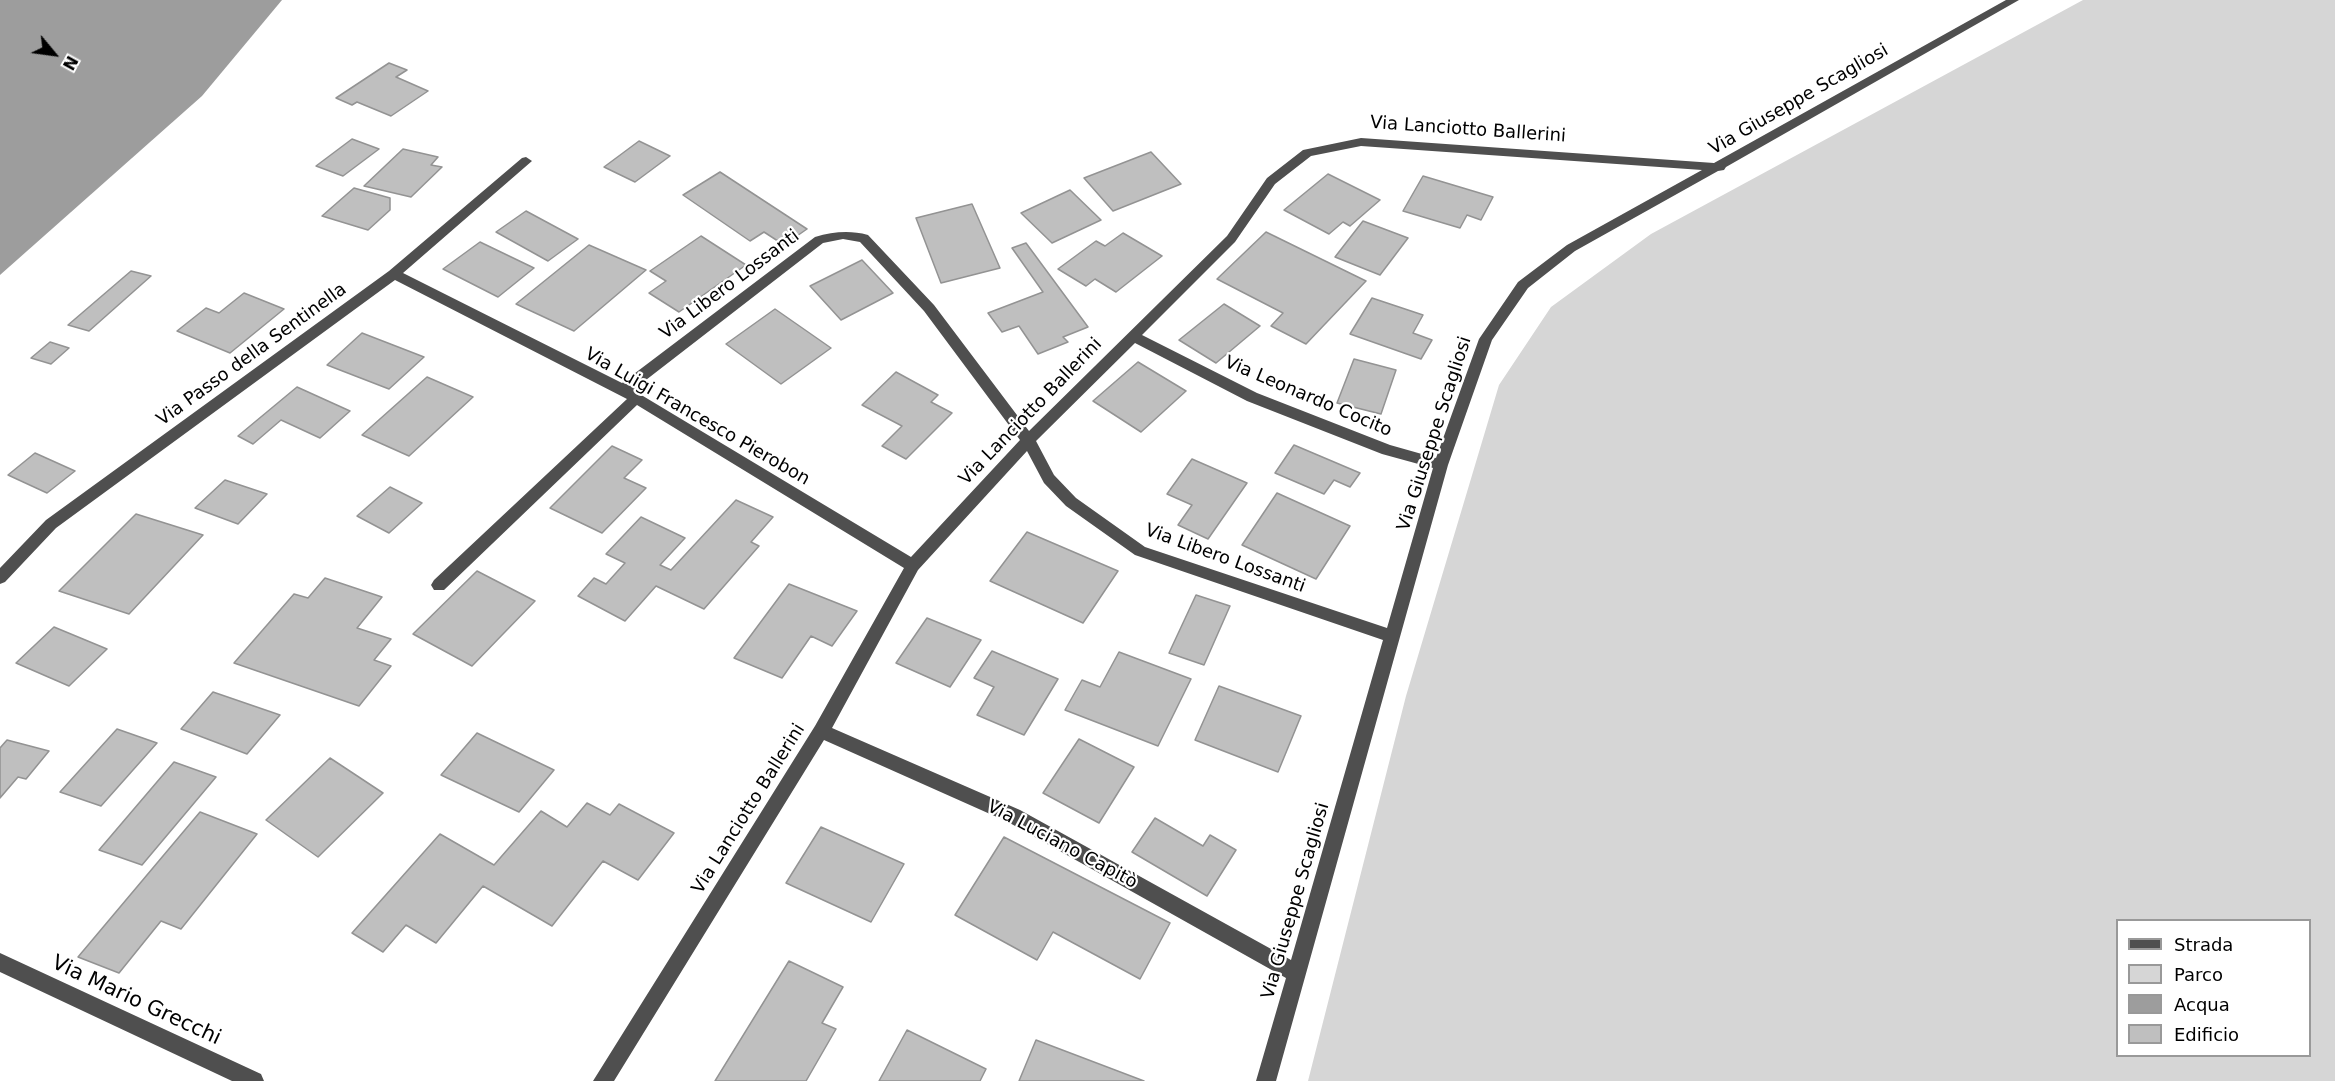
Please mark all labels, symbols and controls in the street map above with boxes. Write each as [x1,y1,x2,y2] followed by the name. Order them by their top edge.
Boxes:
[24,24,84,84] north arrow
[1706,40,1892,160] street label: Via Giuseppe Scagliosi
[59,53,82,73] text: N
[1369,112,1567,148] street label: Via Lanciotto Ballerini
[656,226,804,344] street label: Via Libero Lossanti
[153,279,351,431] street label: Via Passo della Sentinella
[955,334,1107,490] street label: Via Lanciotto Ballerini
[1393,334,1477,534] street label: Via Giuseppe Scagliosi
[581,344,813,490] street label: Via Luigi Francesco Pierobon
[1221,352,1395,442] street label: Via Leonardo Cocito
[1142,520,1308,598] street label: Via Libero Lossanti
[688,720,810,898] street label: Via Lanciotto Ballerini
[983,796,1141,894] street label: Via Luciano Capitò
[1258,800,1334,1002] street label: Via Giuseppe Scagliosi
[2116,919,2311,1057] legend
[2174,934,2233,955] text: Strada
[47,951,225,1051] street label: Via Mario Grecchi
[2174,964,2223,985] text: Parco
[2174,994,2230,1015] text: Acqua
[2174,1024,2239,1045] text: Edificio

